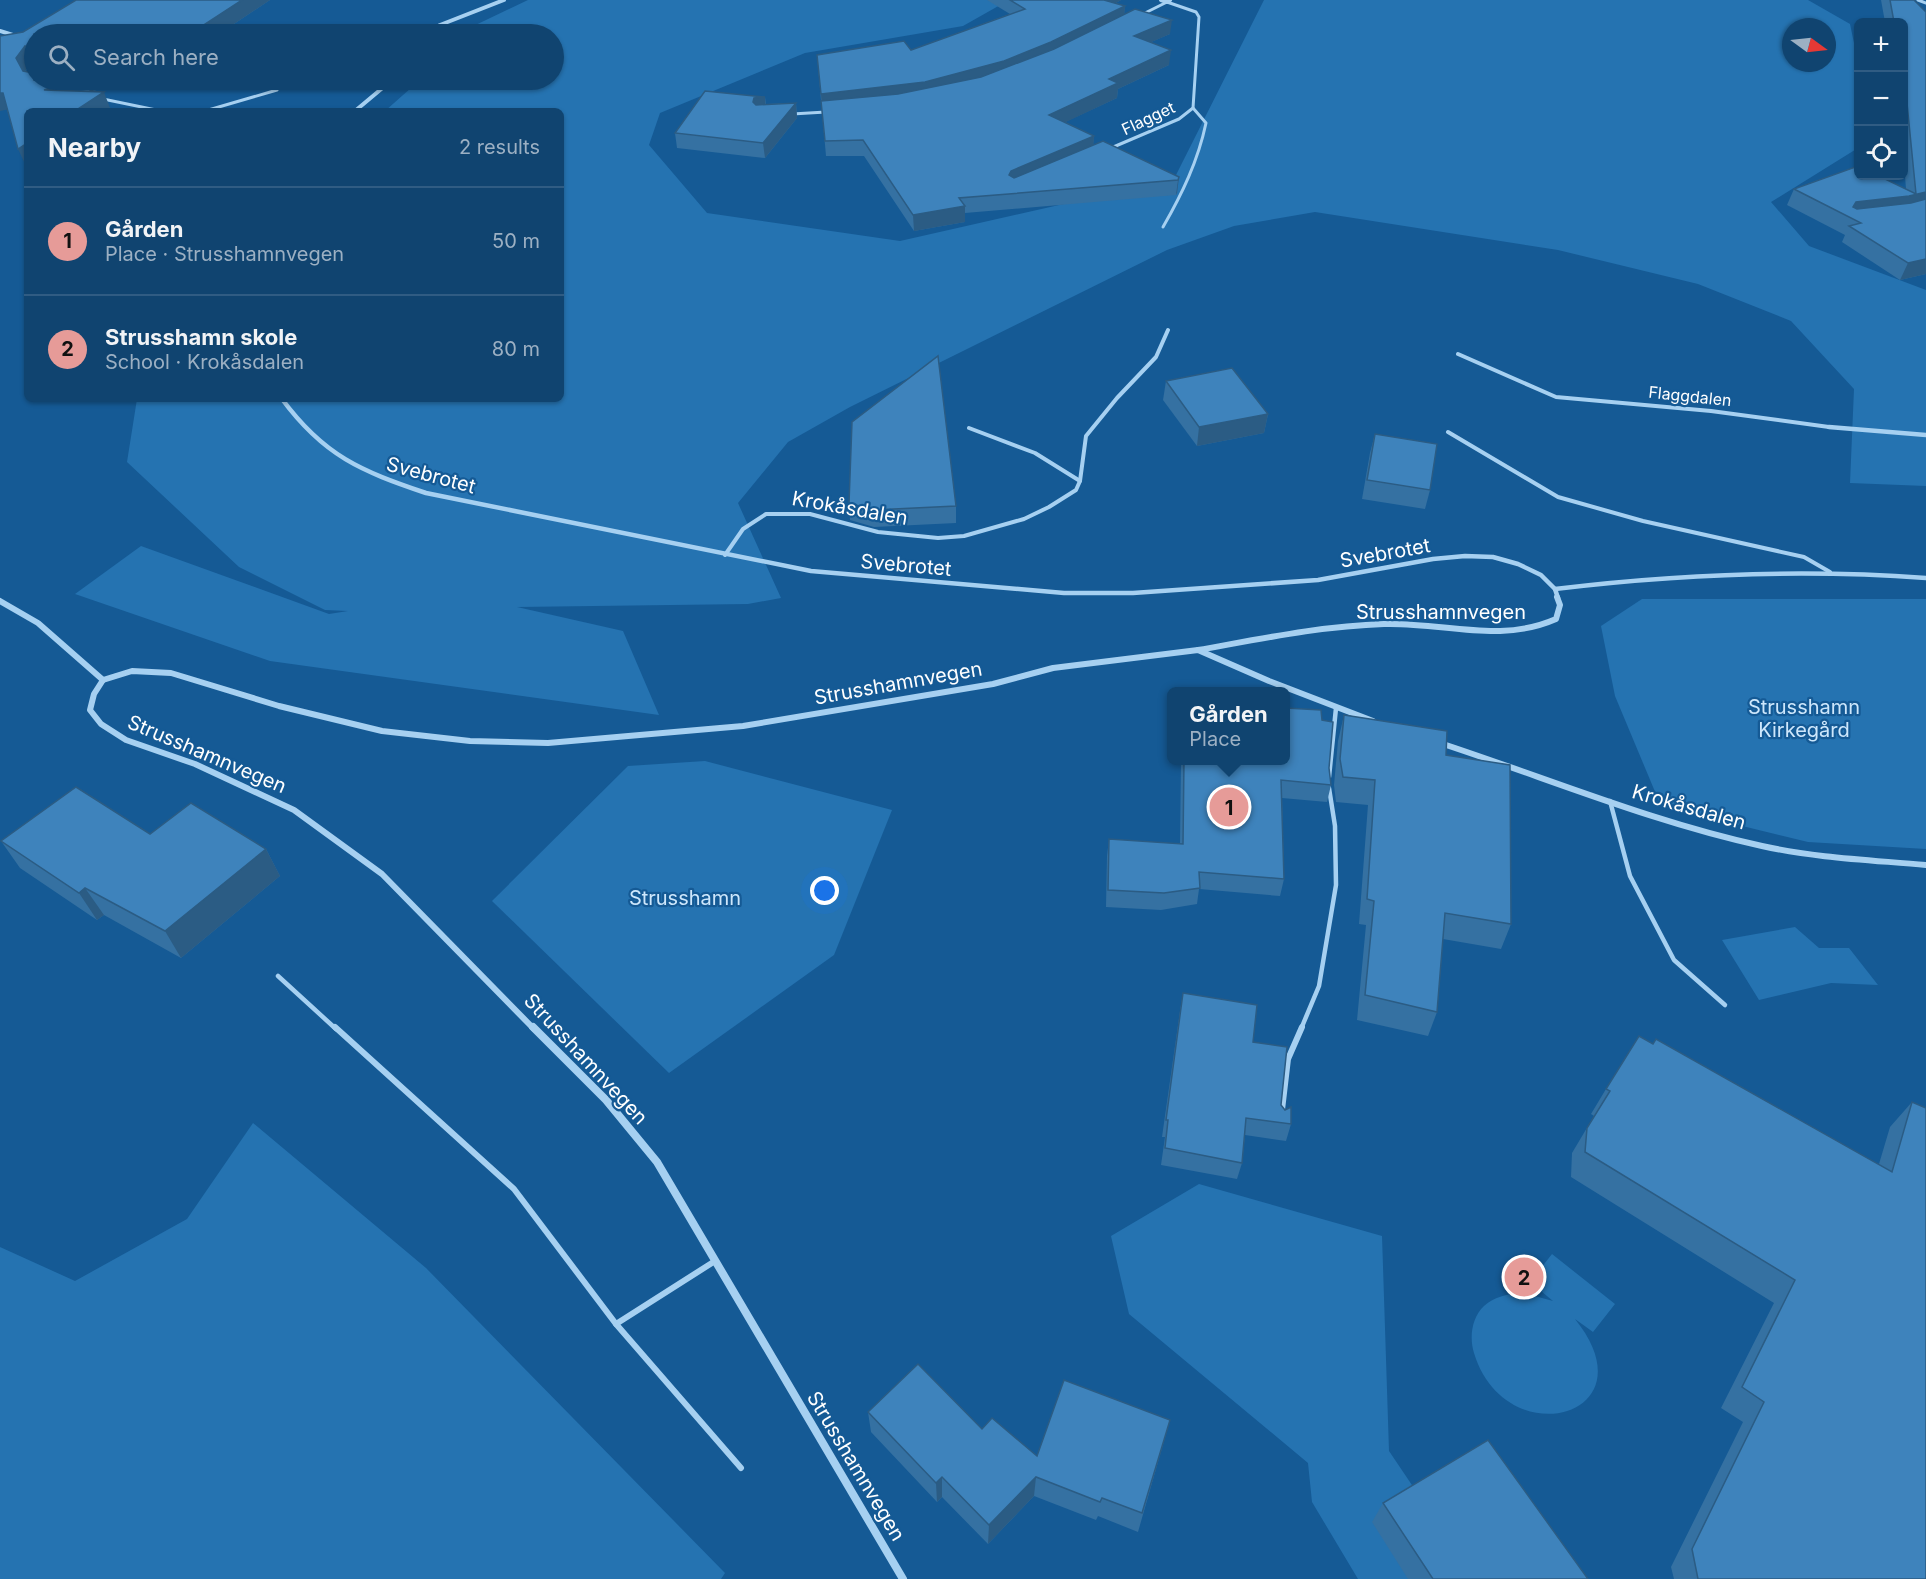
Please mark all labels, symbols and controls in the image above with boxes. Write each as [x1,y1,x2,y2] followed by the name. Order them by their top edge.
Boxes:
[1782,18,1836,72] north arrow
[1854,18,1908,180] map controls
[1854,18,1908,72] button: +
[24,24,564,90] search box
[45,41,78,74] icon: search
[93,44,219,70] text: Search here
[1854,72,1908,126] button: −
[1118,97,1178,139] street label: Flagget
[1854,126,1908,180] button: locate
[48,132,141,163] text: Nearby
[459,135,540,159] text: 2 results
[105,216,183,242] text: Gården
[63,229,72,253] text: 1
[492,229,540,253] text: 50 m
[105,242,344,266] text: Place · Strusshamnvegen
[105,324,297,350] text: Strusshamn skole
[61,337,74,361] text: 2
[492,337,540,361] text: 80 m
[105,350,304,374] text: School · Krokåsdalen
[1647,382,1733,410] street label: Flaggdalen
[384,452,479,499] street label: Svebrotet
[790,486,910,530] street label: Krokåsdalen
[1338,533,1433,573] street label: Svebrotet
[859,549,953,581] street label: Svebrotet
[1356,600,1526,624] street label: Strusshamnvegen
[812,656,984,710] street label: Strusshamnvegen
[1167,687,1290,765] popup
[1748,695,1860,742] park label: Strusshamn Kirkegård
[1189,701,1268,727] text: Gården
[124,710,290,798] street label: Strusshamnvegen
[1189,727,1241,751] text: Place
[1629,779,1749,835] street label: Krokåsdalen
[1210,784,1248,830] pin: 1
[810,876,839,905] your location
[629,886,741,910] park label: Strusshamn
[519,989,653,1129] street label: Strusshamnvegen
[1504,1254,1544,1300] pin: 2
[802,1387,910,1545] street label: Strusshamnvegen

